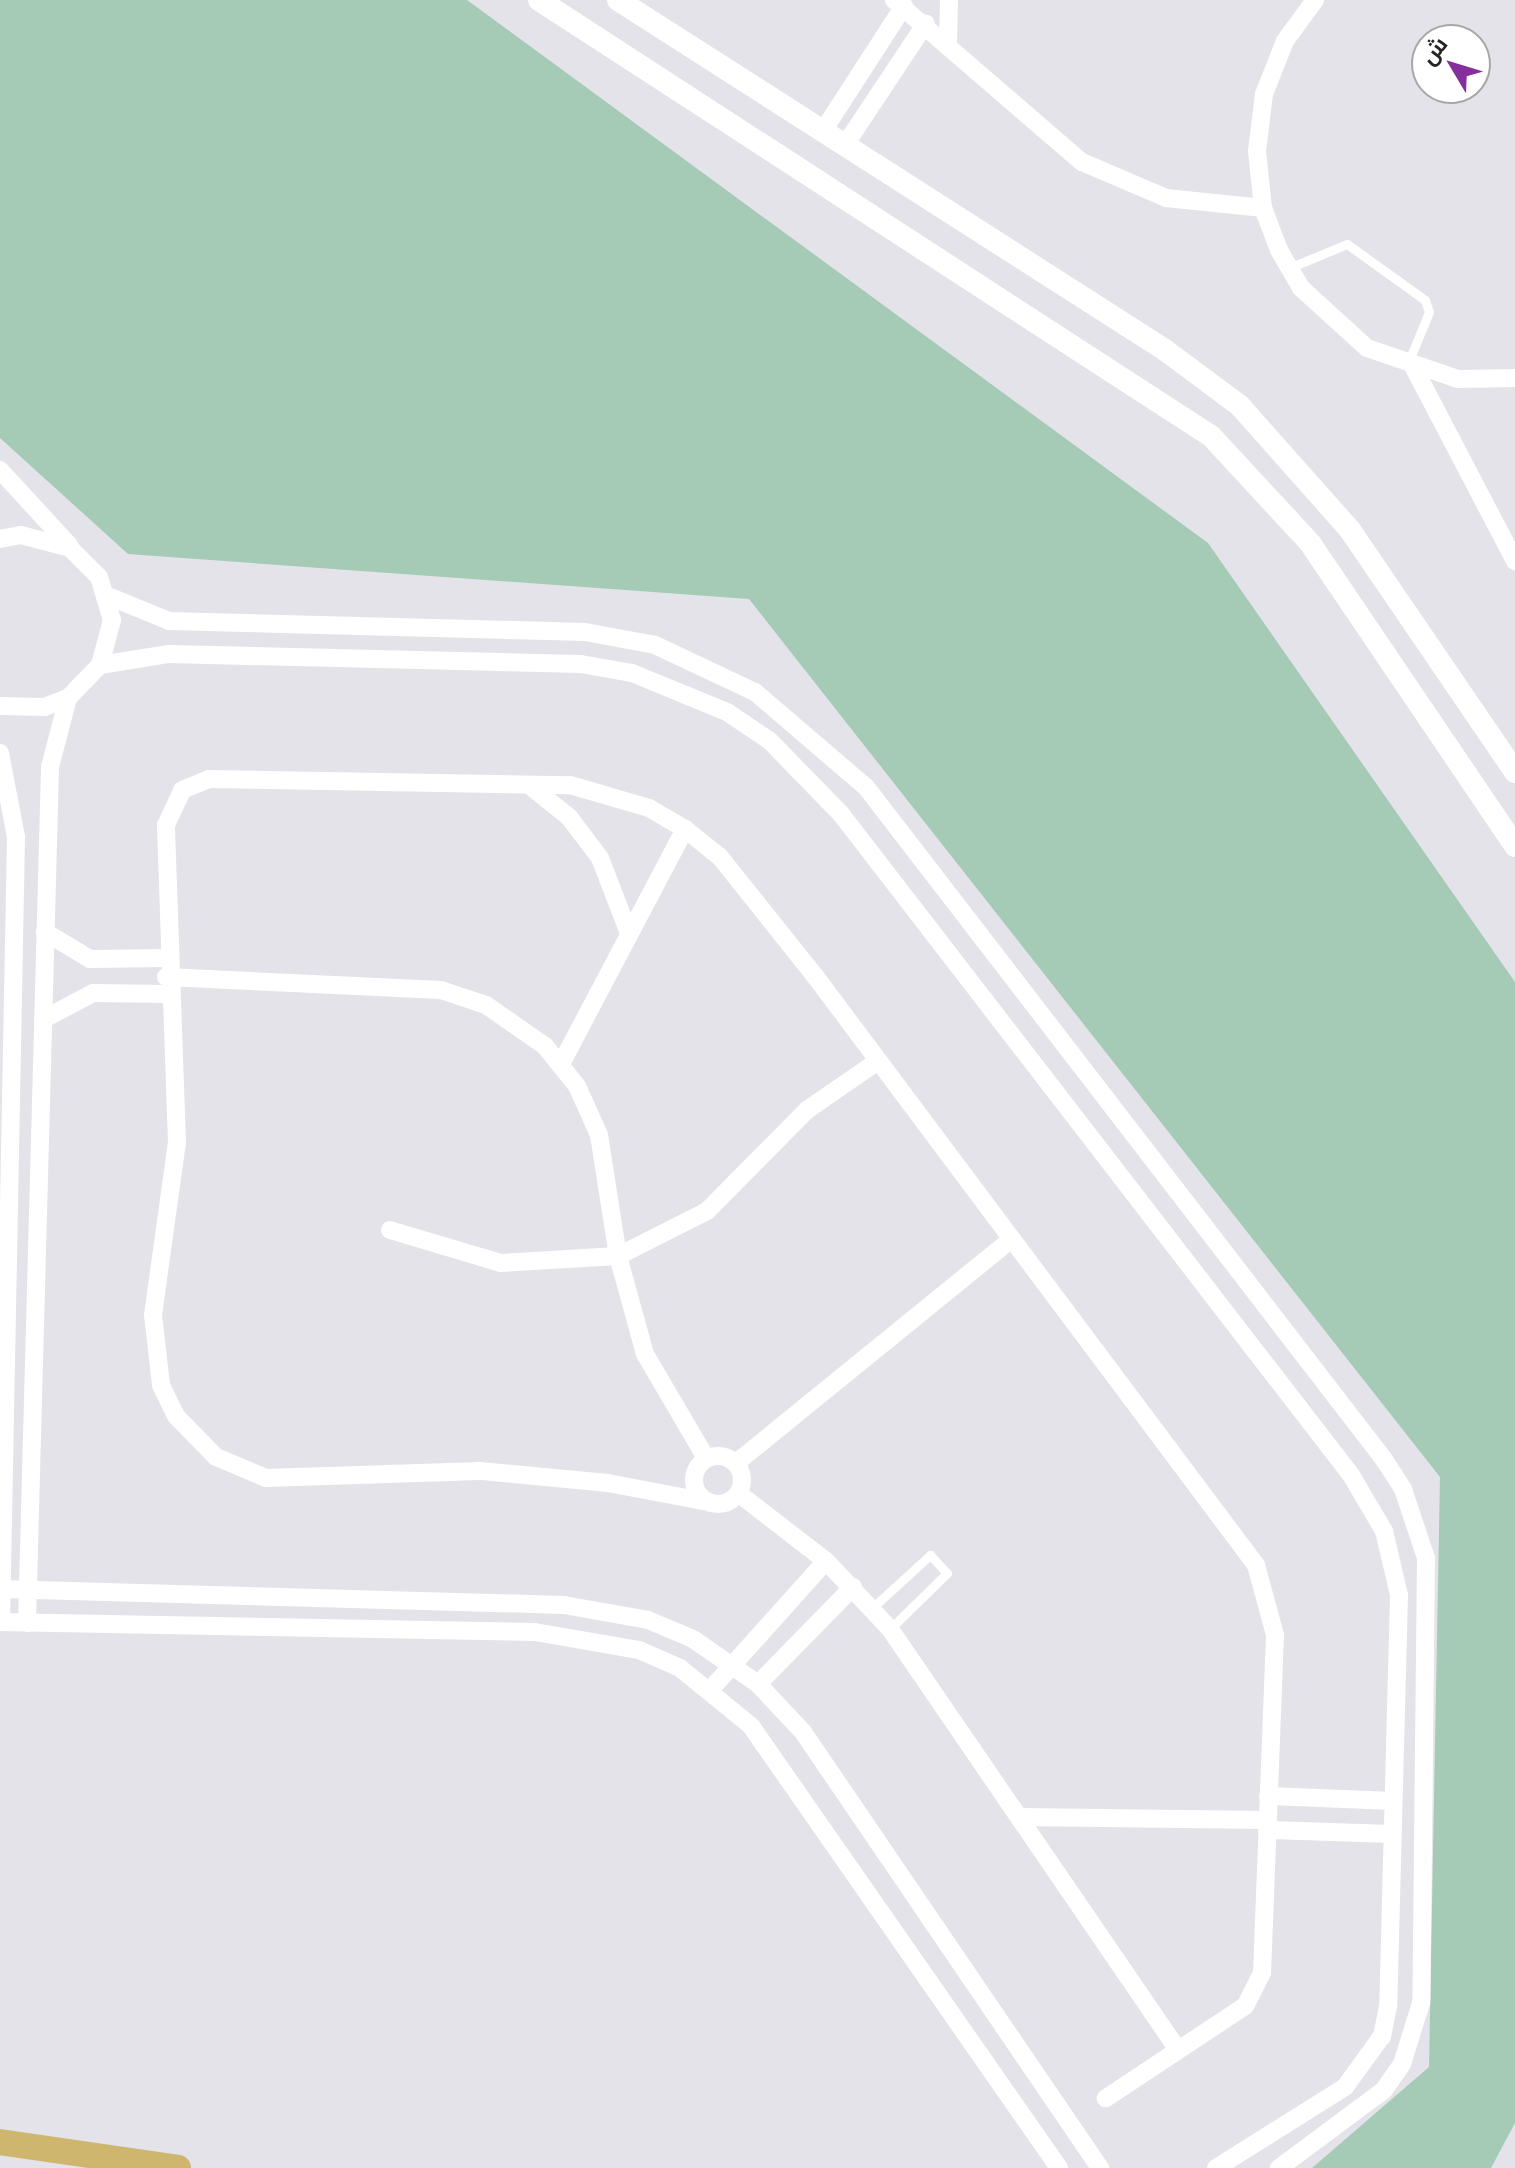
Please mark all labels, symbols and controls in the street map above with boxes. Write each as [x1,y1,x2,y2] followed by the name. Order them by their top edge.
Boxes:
[1411,24,1491,104] north arrow
[1415,31,1452,69] text: ش

